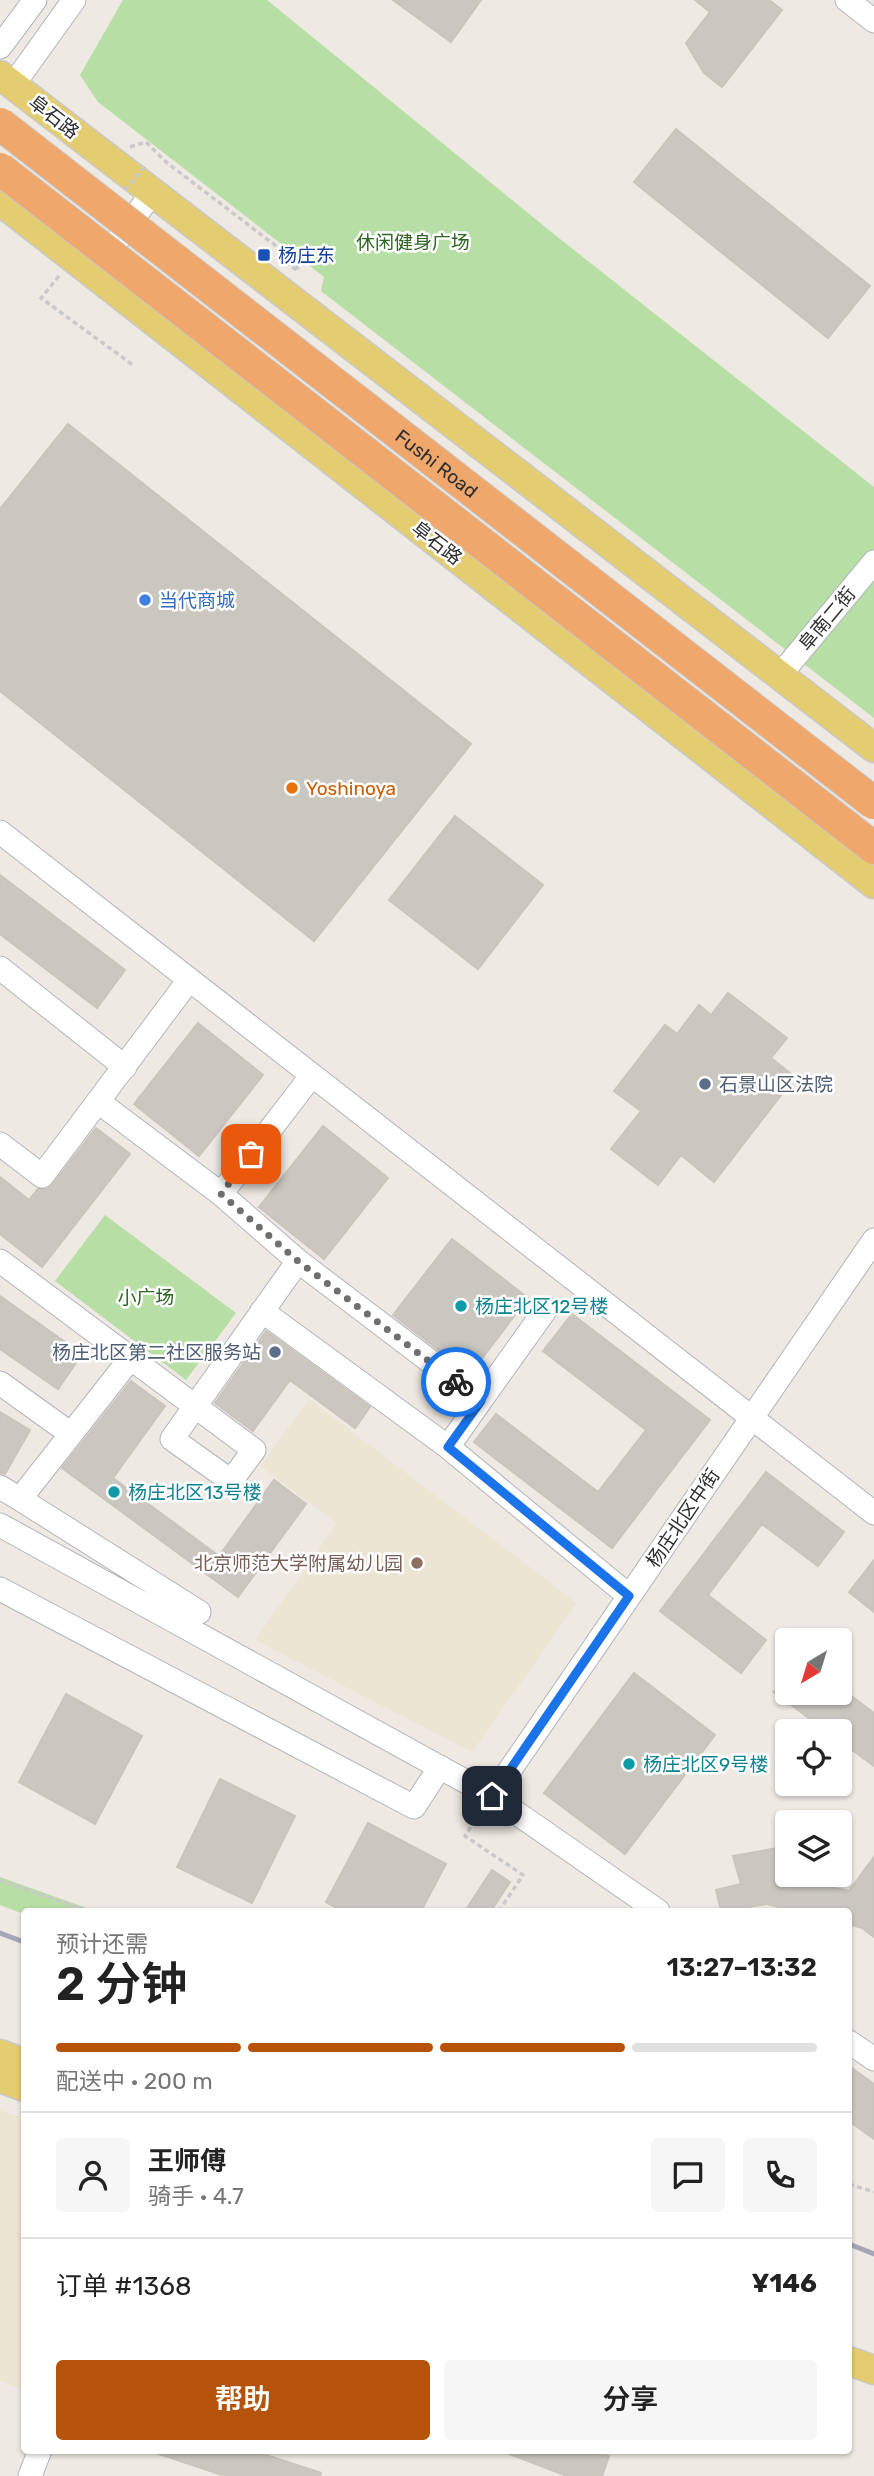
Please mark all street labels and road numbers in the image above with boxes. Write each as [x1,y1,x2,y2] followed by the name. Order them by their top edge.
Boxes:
[24,90,84,144] street label: 阜石路
[391,424,482,502] street label: Fushi Road
[407,516,467,570] street label: 阜石路
[794,582,860,656] street label: 阜南二街
[642,1464,724,1572] street label: 杨庄北区中街

